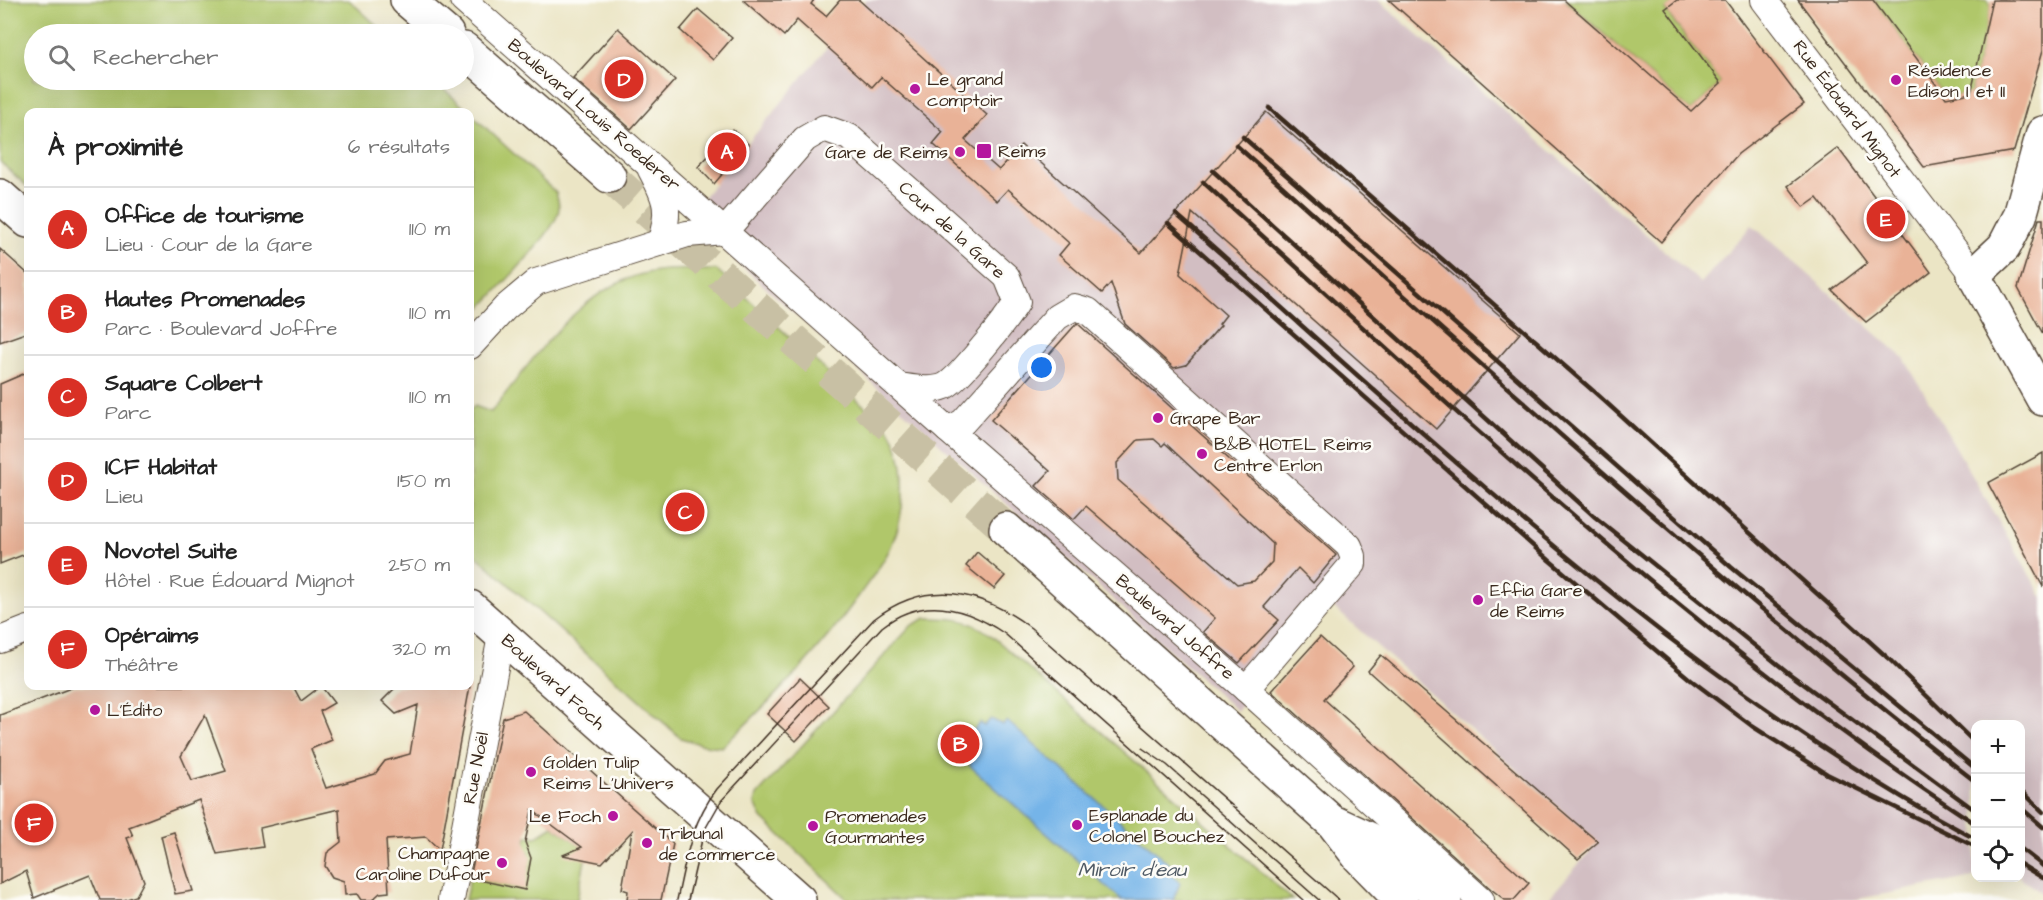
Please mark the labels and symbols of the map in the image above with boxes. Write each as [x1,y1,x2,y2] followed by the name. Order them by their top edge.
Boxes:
[502,33,686,197] street label: Boulevard Louis Roederer
[1786,35,1908,184] street label: Rue Édouard Mignot
[604,56,644,101] pin: D
[1908,58,2006,104] place label: Résidence Edison I et II
[927,67,1003,113] place label: Le grand comptoir
[1889,73,1903,87] marker: Résidence Edison I et II
[908,82,922,96] marker: Le grand comptoir
[708,130,746,174] pin: A
[998,139,1046,164] place label: Reims
[825,140,948,165] place label: Gare de Reims
[975,142,993,160] marker: Reims
[953,145,967,159] marker: Gare de Reims
[893,175,1011,285] street label: Cour de la Gare
[1866,196,1906,242] pin: E
[1027,353,1056,382] your location
[1170,406,1260,431] place label: Grape Bar
[1151,411,1165,425] marker: Grape Bar
[1214,432,1372,478] place label: B&B HOTEL Reims Centre Erlon
[1195,447,1209,461] marker: B&B HOTEL Reims Centre Erlon
[666,490,704,534] pin: C
[1110,568,1240,686] street label: Boulevard Joffre
[1490,578,1583,624] place label: Effia Gare de Reims
[1471,593,1485,607] marker: Effia Gare de Reims
[495,628,611,736] street label: Boulevard Foch
[107,698,162,723] place label: L'Édito
[88,703,102,717] marker: L'Édito
[940,722,980,766] pin: B
[457,730,495,806] street label: Rue Noël
[543,750,674,796] place label: Golden Tulip Reims L'Univers
[524,765,538,779] marker: Golden Tulip Reims L'Univers
[15,800,54,846] pin: F
[1089,803,1225,849] place label: Esplanade du Colonel Bouchez
[529,804,601,829] place label: Le Foch
[825,804,926,850] place label: Promenades Gourmantes
[606,809,620,823] marker: Le Foch
[1070,818,1084,832] marker: Esplanade du Colonel Bouchez
[806,819,820,833] marker: Promenades Gourmantes
[659,821,776,867] place label: Tribunal de commerce
[640,836,654,850] marker: Tribunal de commerce
[356,841,490,887] place label: Champagne Caroline Dufour
[495,856,509,870] marker: Champagne Caroline Dufour
[1078,856,1188,884] water label: Miroir d'eau

